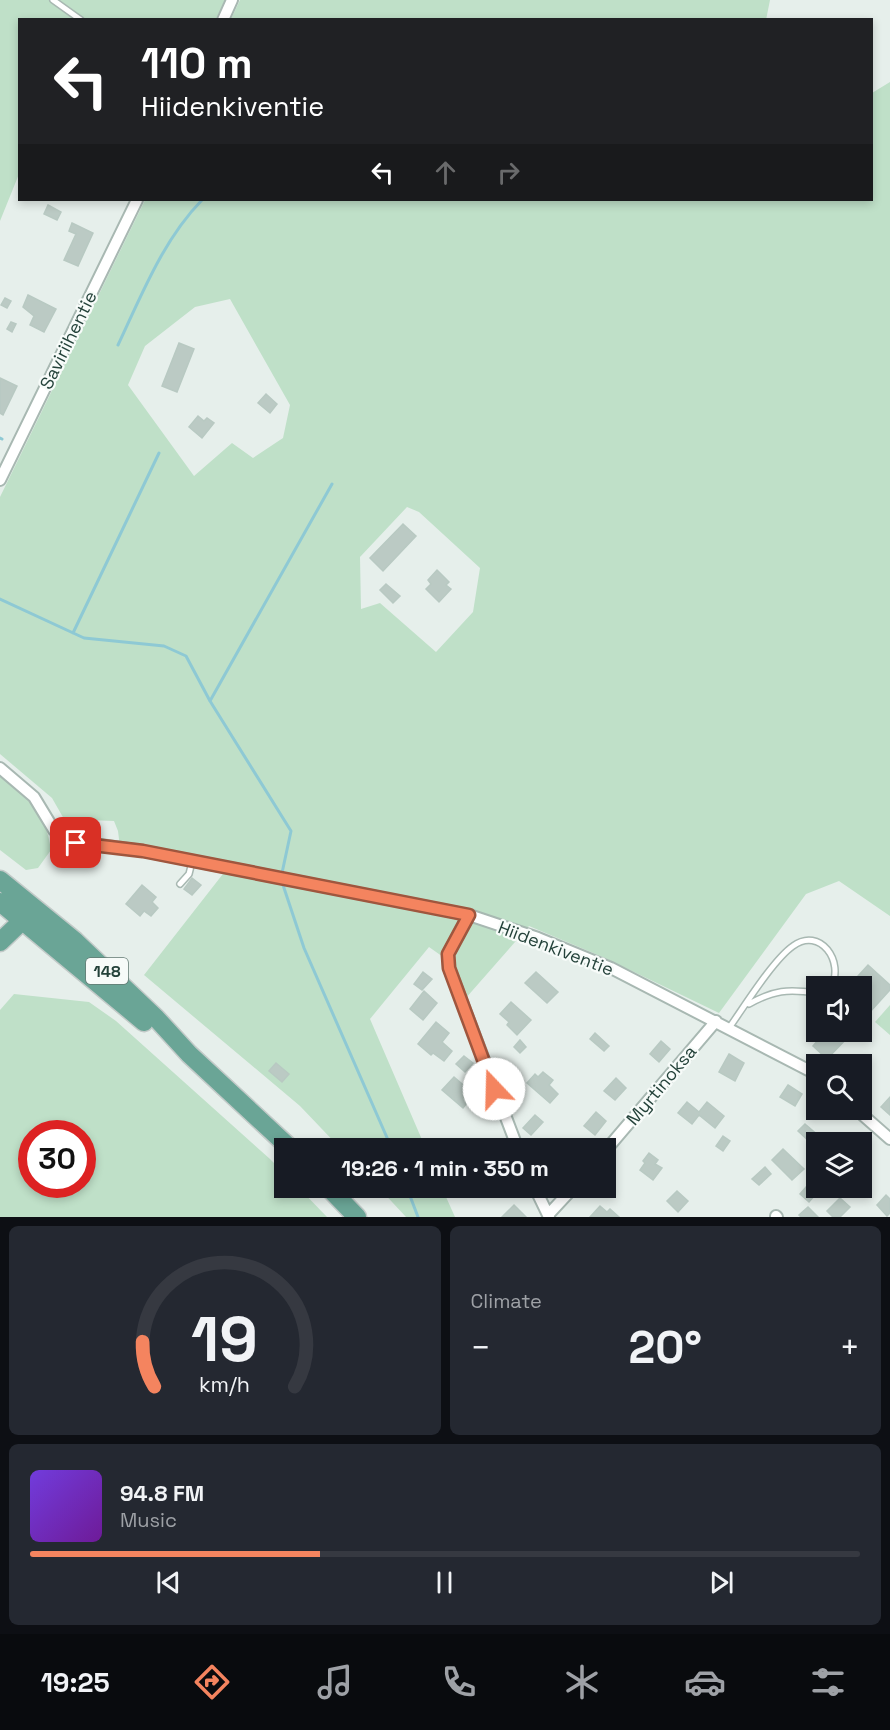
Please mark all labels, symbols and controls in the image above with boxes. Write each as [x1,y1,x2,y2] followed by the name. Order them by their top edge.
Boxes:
[141,37,253,90] text: 110 m
[42,42,120,120] icon: left
[141,89,324,124] text: Hiidenkiventie
[366,156,399,189] icon: left
[429,156,462,189] icon: ahead
[492,156,525,189] icon: right
[34,287,102,393] street label: Saviriihentie
[50,817,101,868] pin
[59,826,92,859] icon: arrive
[495,915,617,981] street label: Hiidenkiventie
[86,958,128,984] road number: 148
[806,976,872,1198] map controls
[806,976,872,1042] button: sound
[621,1040,701,1130] street label: Myrtinoksa
[806,1054,872,1120] button: search
[462,1057,526,1121] position arrow
[18,1120,96,1198] speed limit sign: 30
[806,1132,872,1198] button: layers
[341,1154,549,1182] text: 19:26 · 1 min · 350 m
[471,1288,542,1314] text: Climate
[191,1300,258,1379] text: 19
[628,1319,702,1376] text: 20°
[471,1327,491,1369] text: −
[840,1327,860,1369] text: +
[199,1372,250,1399] text: km/h
[120,1479,204,1507] text: 94.8 FM
[120,1507,177,1533] text: Music
[152,1566,185,1599] icon: previous
[428,1566,461,1599] icon: pause
[705,1566,738,1599] icon: next
[191,1661,233,1703] icon: directions
[314,1661,356,1703] icon: music
[438,1661,480,1703] icon: phone
[561,1661,603,1703] icon: climate
[684,1661,726,1703] icon: car
[807,1661,849,1703] icon: filters
[41,1665,110,1700] text: 19:25

